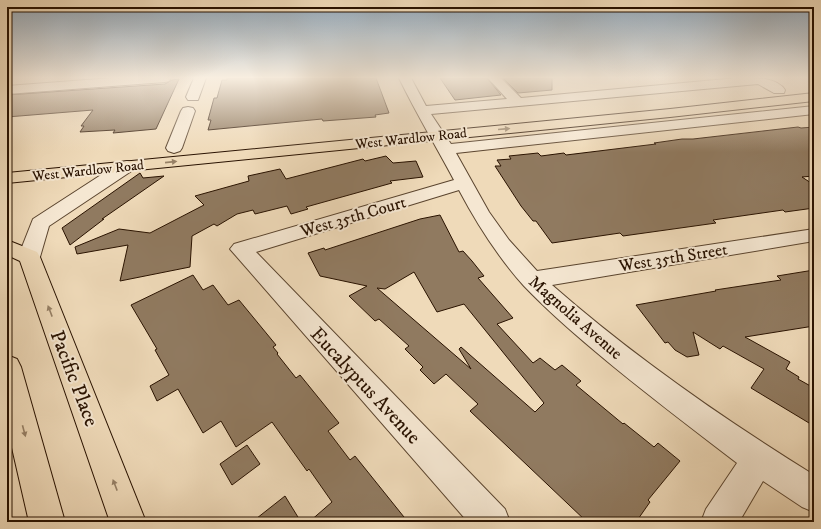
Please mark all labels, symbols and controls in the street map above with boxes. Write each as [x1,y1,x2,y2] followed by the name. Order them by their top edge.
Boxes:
[353,124,468,154] street label: West Wardlow Road
[498,126,510,132] one-way arrow
[30,156,145,186] street label: West Wardlow Road
[165,158,177,165] one-way arrow
[297,191,409,243] street label: West 35th Court
[616,238,730,278] street label: West 35th Street
[524,271,627,365] street label: Magnolia Avenue
[46,305,52,317] one-way arrow
[304,322,426,450] street label: Eucalyptus Avenue
[44,327,103,430] street label: Pacific Place
[21,426,27,438] one-way arrow
[111,479,117,491] one-way arrow

